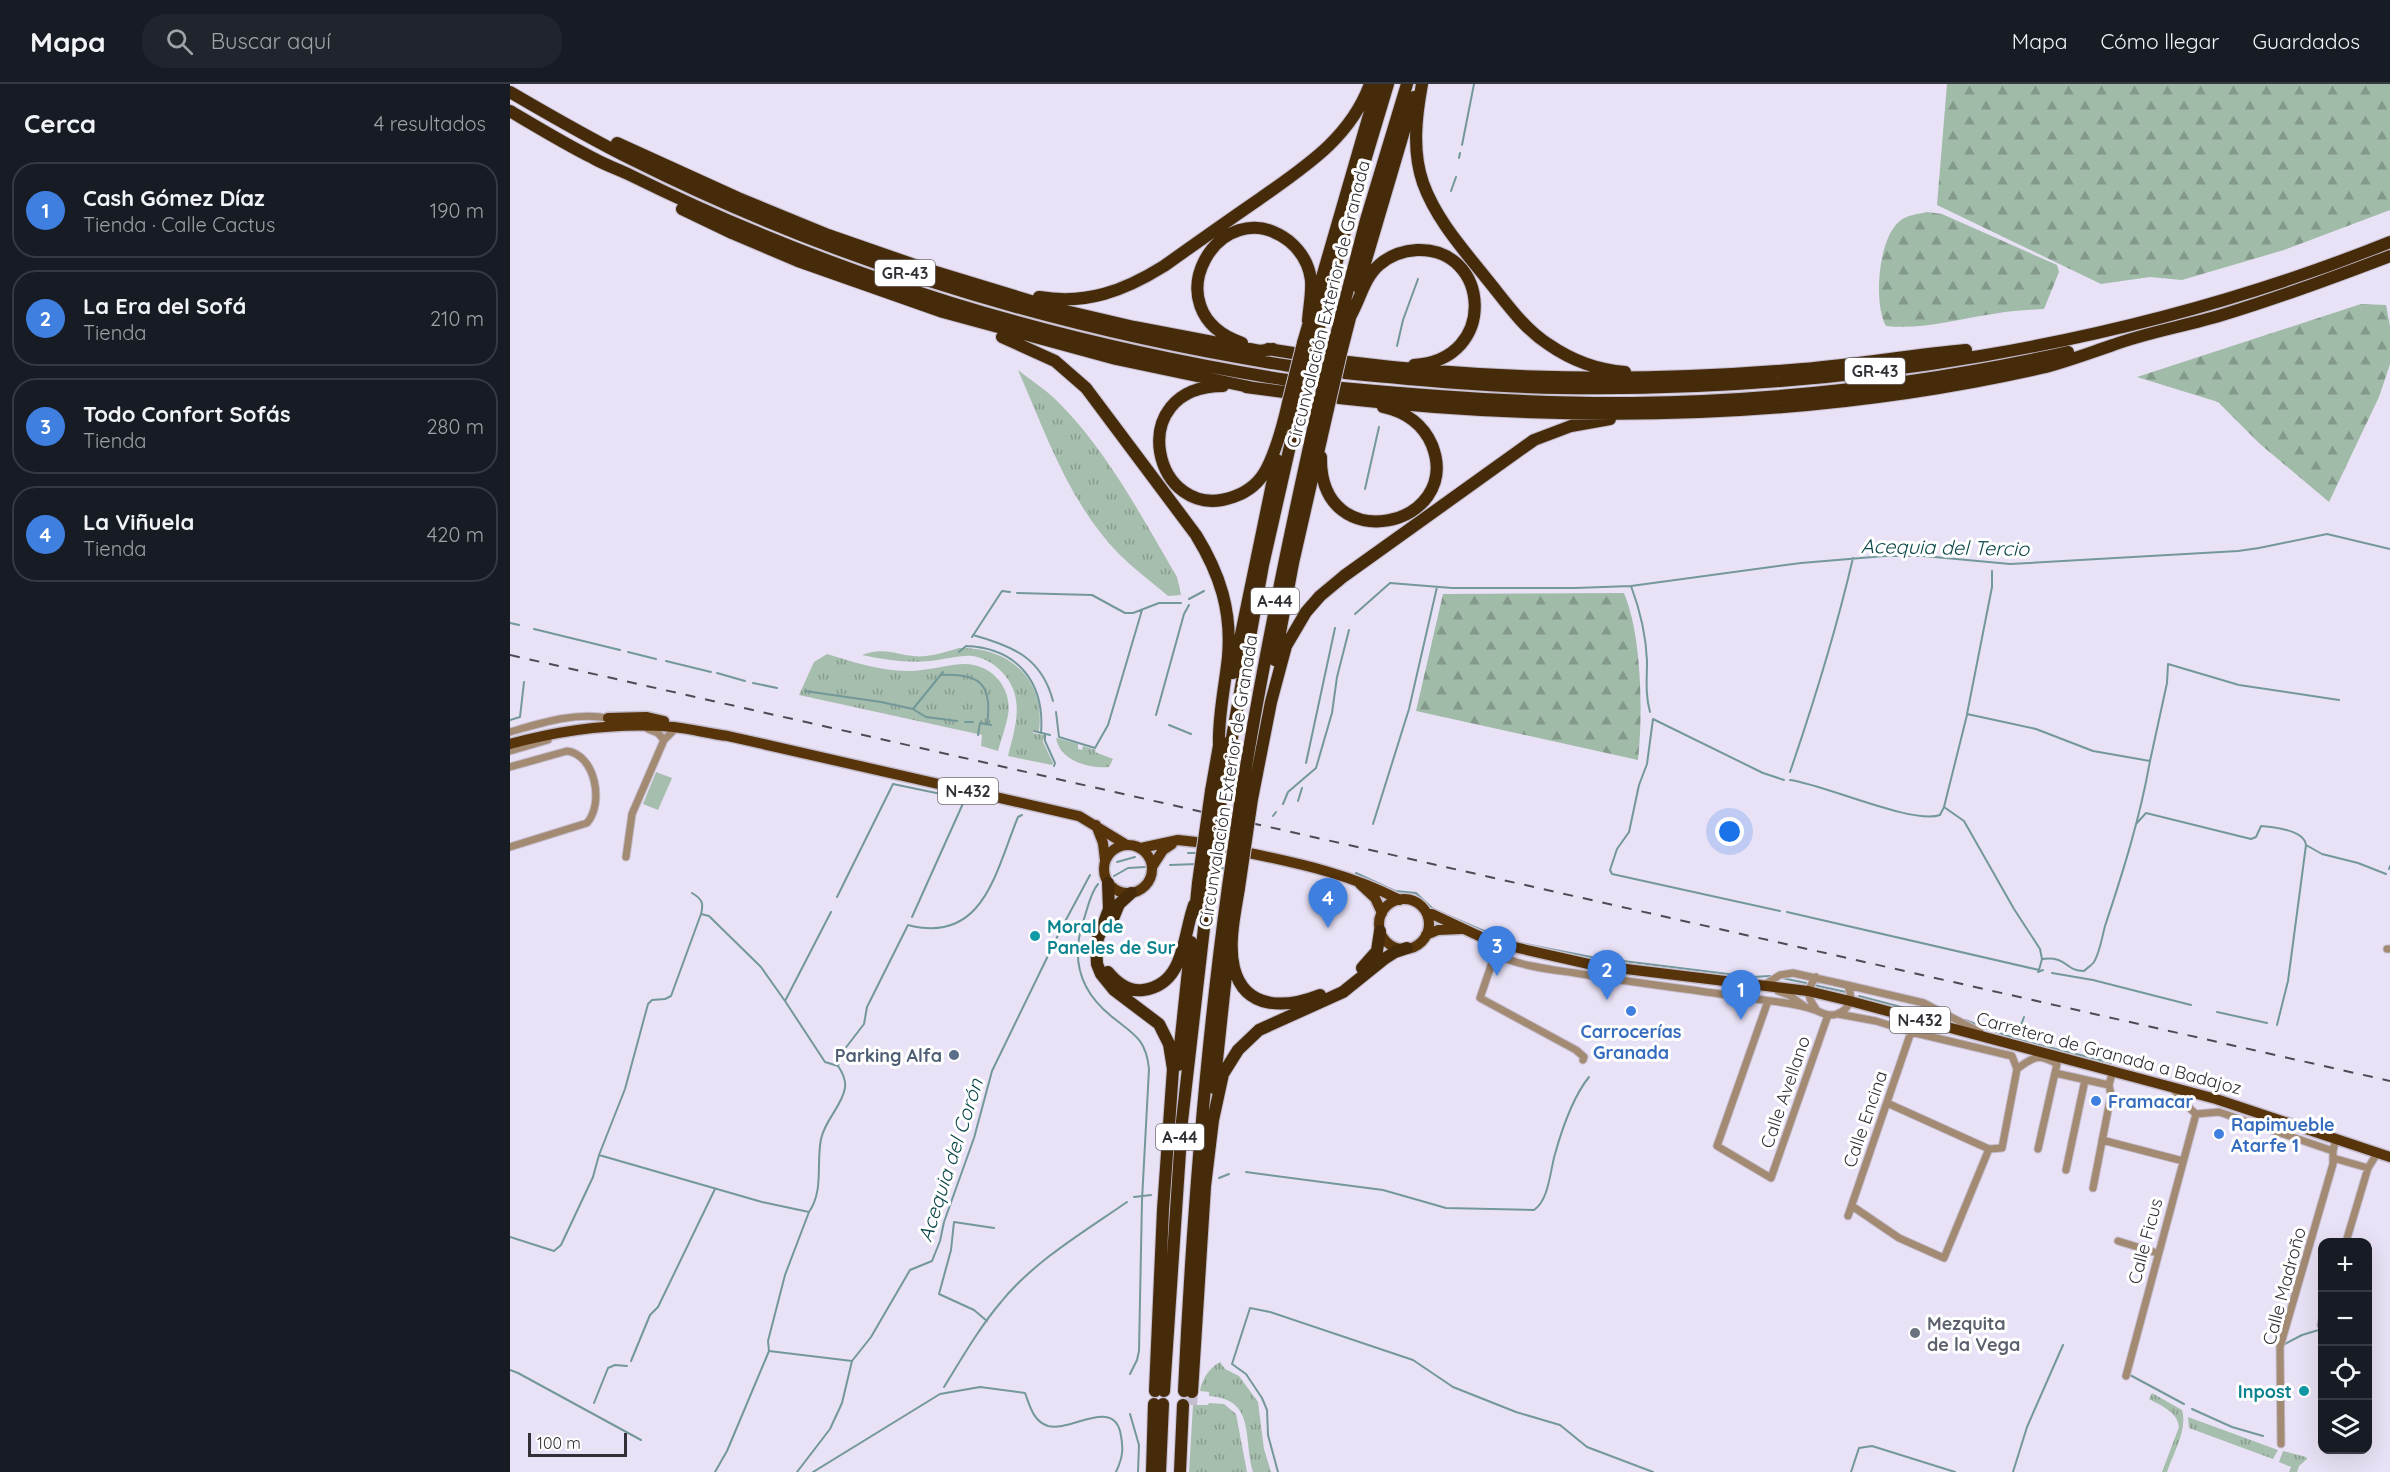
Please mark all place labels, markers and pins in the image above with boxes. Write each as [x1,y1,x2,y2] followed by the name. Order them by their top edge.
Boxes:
[1308,878,1348,928] pin: 4
[1047,915,1176,959] place label: Moral de Paneles de Sur
[1478,926,1516,976] pin: 3
[1028,929,1042,943] marker: Moral de Paneles de Sur
[1588,950,1626,1000] pin: 2
[1722,970,1760,1020] pin: 1
[1624,1004,1638,1018] marker: Carrocerías Granada
[1580,1020,1682,1064] place label: Carrocerías Granada
[835,1044,942,1067] place label: Parking Alfa
[947,1048,961,1062] marker: Parking Alfa
[2108,1090,2193,1113] place label: Framacar
[2089,1094,2103,1108] marker: Framacar
[2231,1113,2335,1157] place label: Rapimueble Atarfe 1
[2212,1127,2226,1141] marker: Rapimueble Atarfe 1
[1927,1312,2020,1356] place label: Mezquita de la Vega
[1908,1326,1922,1340] marker: Mezquita de la Vega
[2238,1380,2292,1403] place label: Inpost
[2297,1384,2311,1398] marker: Inpost

